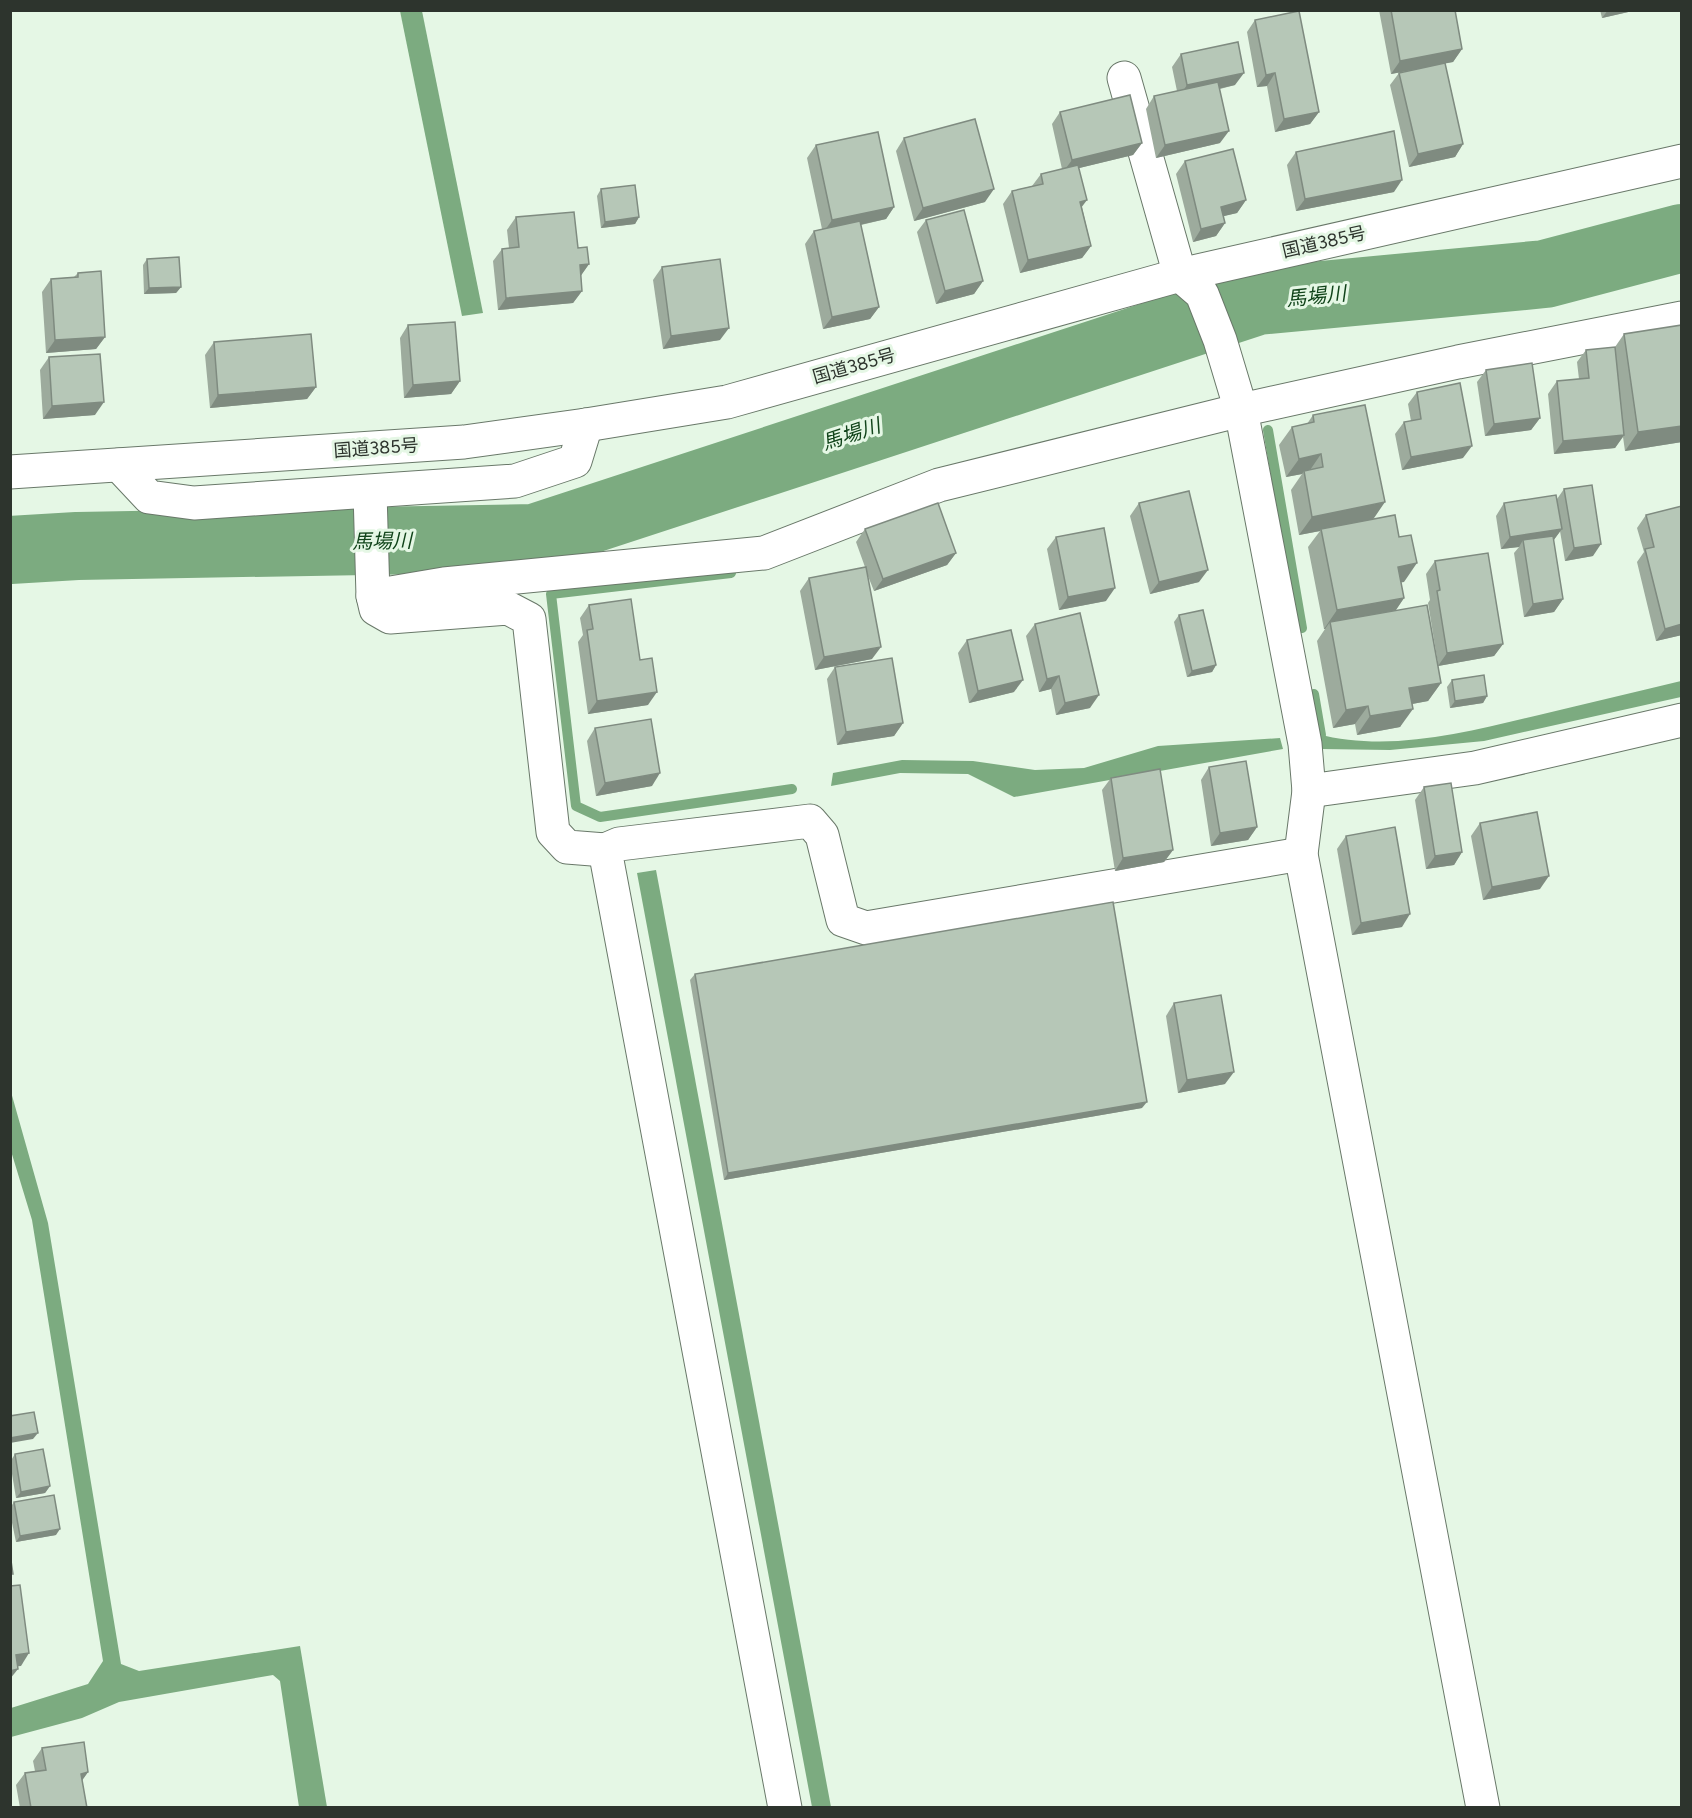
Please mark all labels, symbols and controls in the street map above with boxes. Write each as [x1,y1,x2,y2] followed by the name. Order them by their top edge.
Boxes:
[1280,222,1368,262] street label: 国道385号
[1285,281,1349,311] water label: 馬場川
[810,344,898,388] street label: 国道385号
[819,413,885,455] water label: 馬場川
[333,434,419,462] street label: 国道385号
[352,528,414,554] water label: 馬場川

